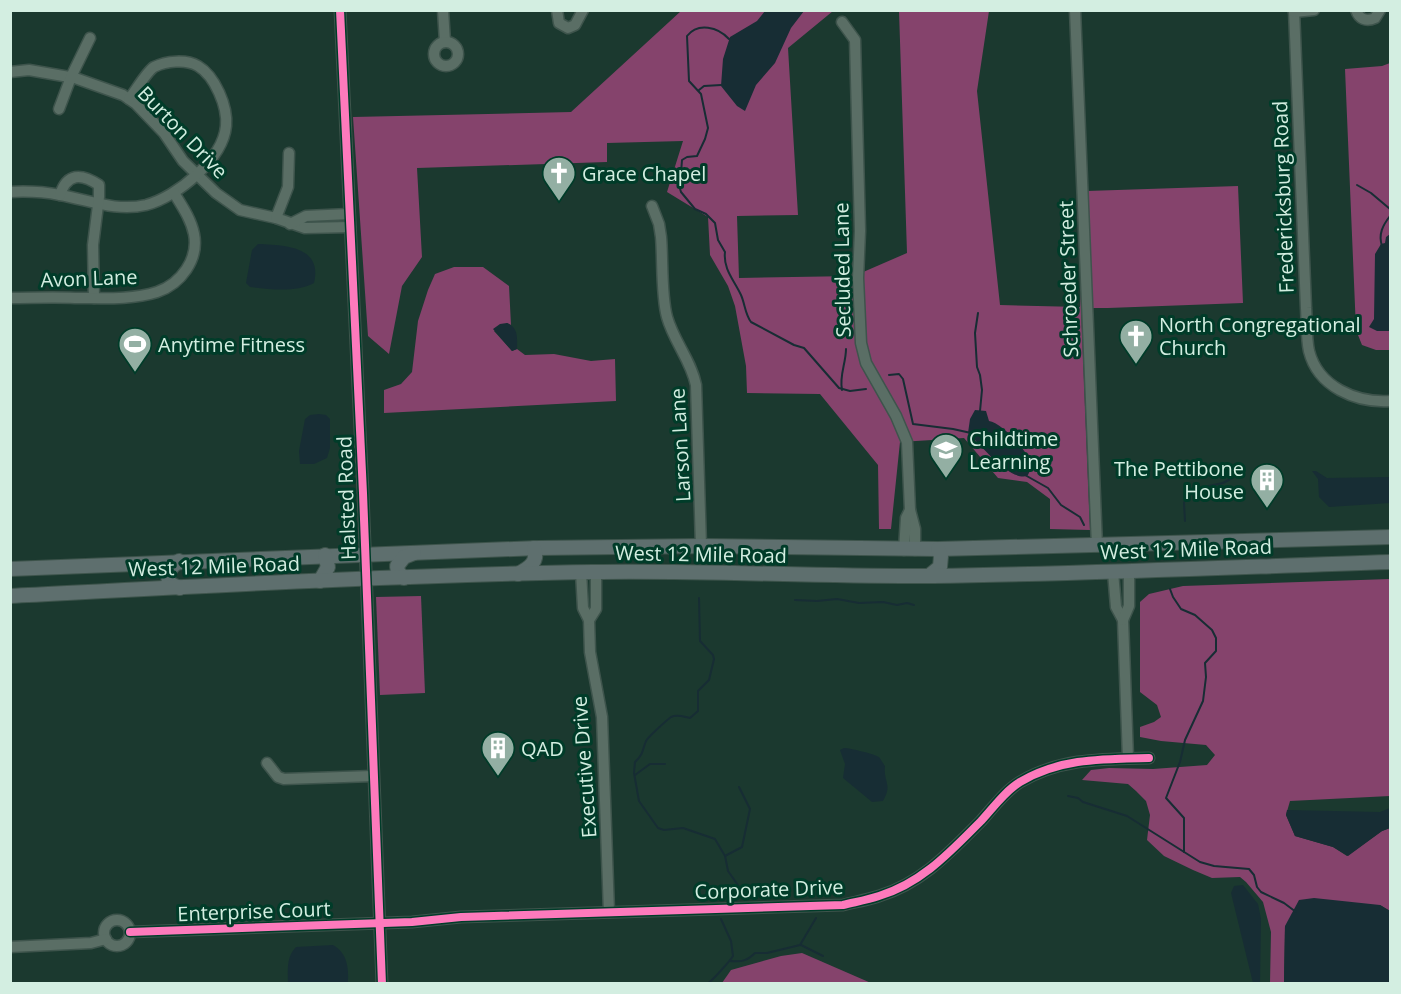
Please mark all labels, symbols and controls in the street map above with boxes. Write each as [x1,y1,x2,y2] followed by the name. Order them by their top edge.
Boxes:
[132,80,234,184] street label: Burton Drive
[1266,100,1300,294] street label: Fredericksburg Road
[541,155,577,202] church icon: Grace Chapel
[582,160,706,187] place label: Grace Chapel
[1052,200,1084,358] street label: Schroeder Street
[827,202,857,338] street label: Secluded Lane
[40,263,138,293] street label: Avon Lane
[1159,311,1361,361] place label: North Congregational Church
[1118,318,1154,365] church icon: North Congregational Church
[117,326,153,373] sports icon: Anytime Fitness
[158,331,305,358] place label: Anytime Fitness
[664,387,696,503] street label: Larson Lane
[969,425,1058,475] place label: Childtime Learning
[928,432,964,479] school or university icon: Childtime Learning
[330,436,362,560] street label: Halsted Road
[1114,455,1244,505] place label: The Pettibone House
[1249,462,1285,509] building icon: The Pettibone House
[1100,533,1272,565] street label: West 12 Mile Road
[615,539,787,569] street label: West 12 Mile Road
[128,550,300,582] street label: West 12 Mile Road
[566,695,602,839] street label: Executive Drive
[480,730,516,777] building icon: QAD
[521,735,564,762] place label: QAD
[694,873,844,905] street label: Corporate Drive
[177,895,331,927] street label: Enterprise Court

